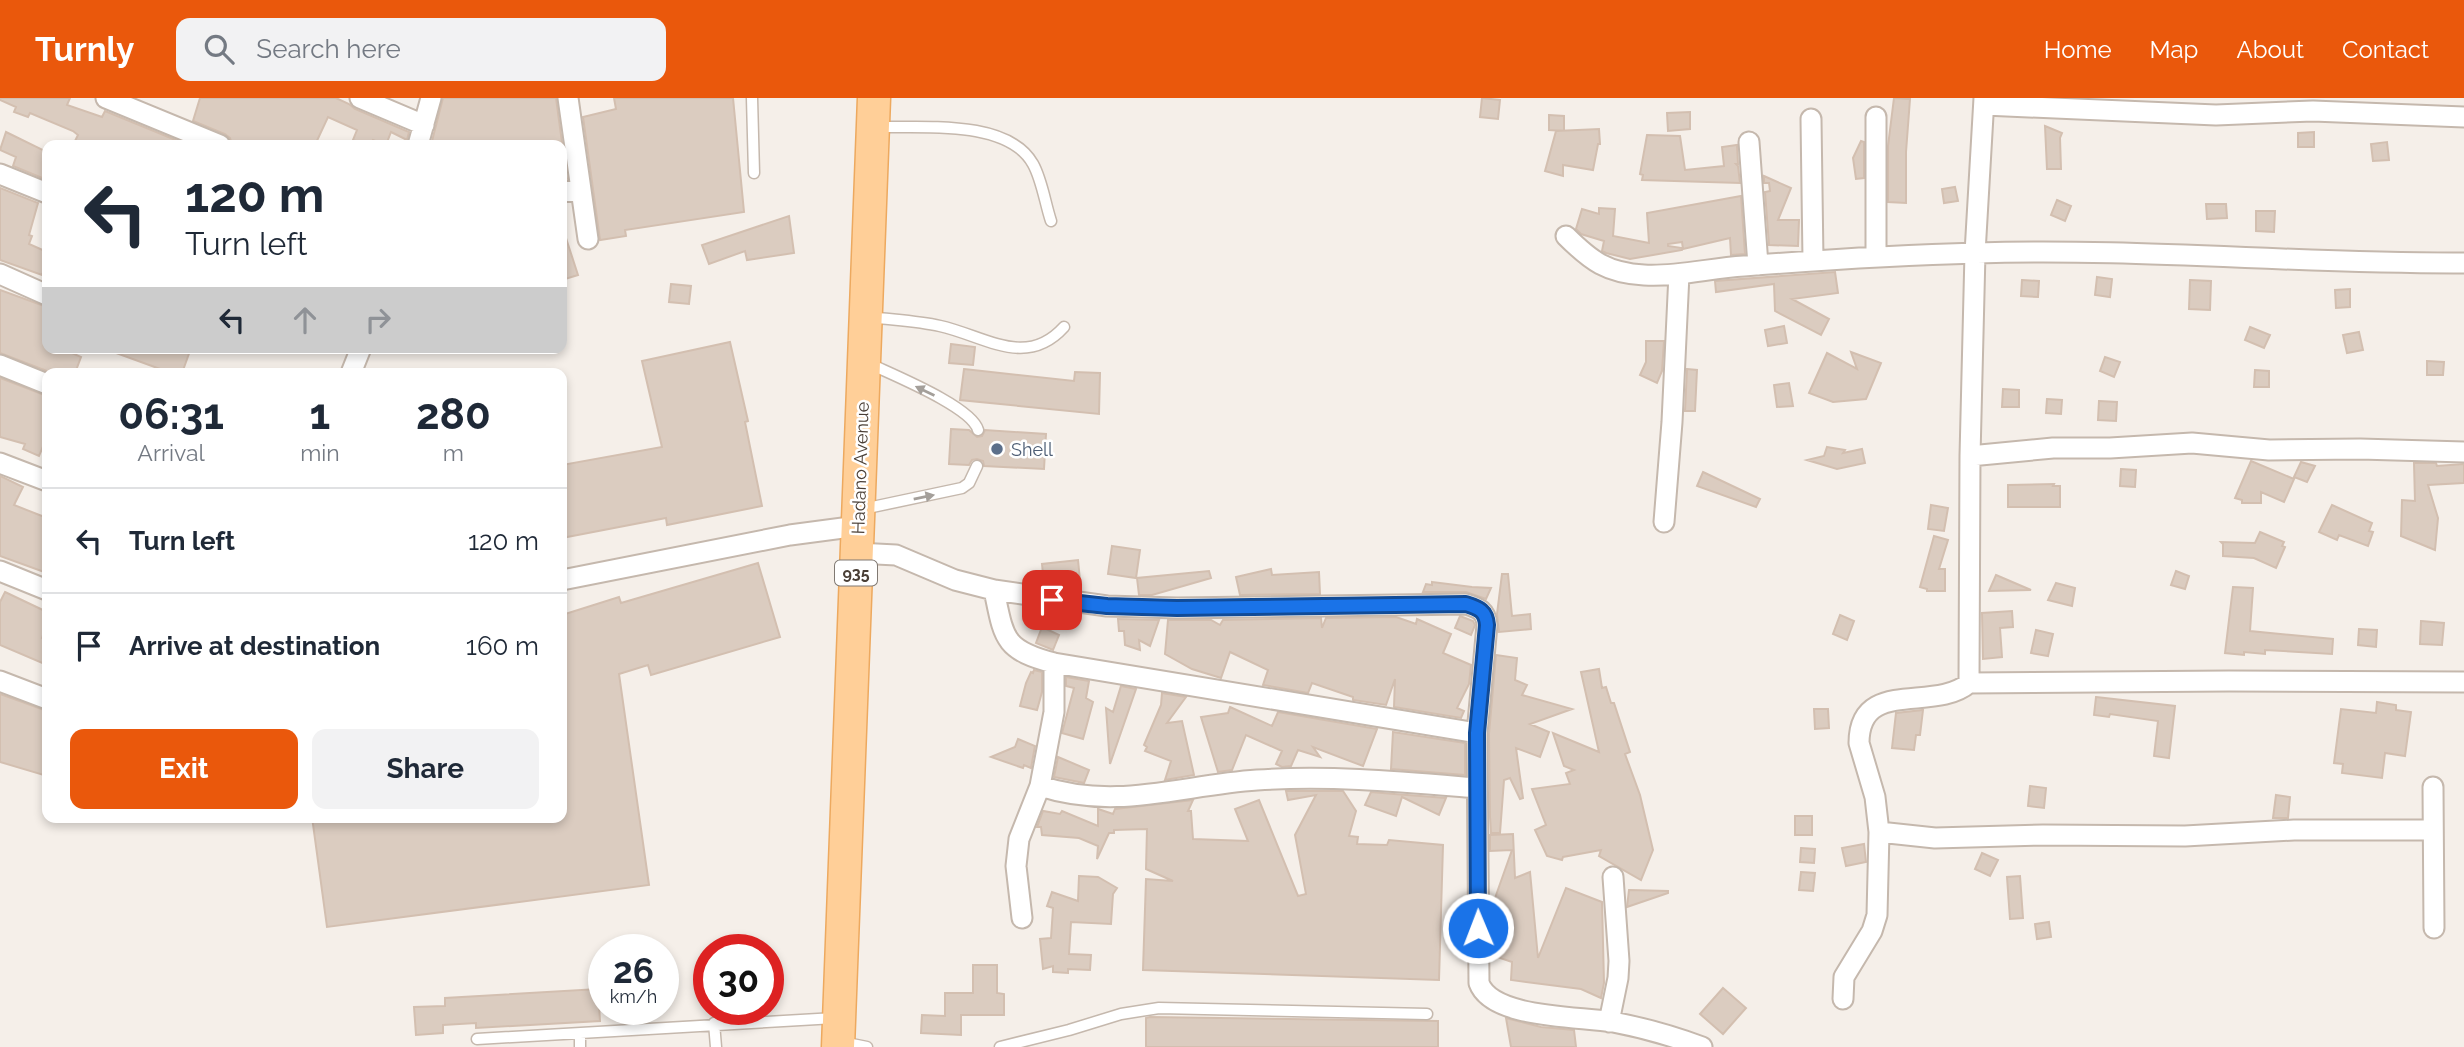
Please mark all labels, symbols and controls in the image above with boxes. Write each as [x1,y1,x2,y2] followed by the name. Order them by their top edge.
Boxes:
[176,18,666,81] search box
[35,30,134,69] text: Turnly
[200,30,238,68] icon: search
[256,34,401,64] text: Search here
[2044,35,2112,64] text: Home
[2150,35,2198,64] text: Map
[2236,35,2304,64] text: About
[2342,35,2429,64] text: Contact
[185,166,324,223] text: 120 m
[70,168,161,259] icon: left
[185,225,307,262] text: Turn left
[213,301,251,339] icon: left
[286,301,324,339] icon: ahead
[359,301,397,339] icon: right
[915,385,935,397] one-way arrow
[118,390,224,439] text: 06:31
[310,390,330,439] text: 1
[416,390,491,439] text: 280
[847,401,873,535] street label: Hadano Avenue
[137,439,205,466] text: Arrival
[300,439,340,466] text: min
[443,439,464,466] text: m
[1011,439,1053,460] place label: Shell
[989,441,1005,457] marker: Shell
[913,491,935,502] one-way arrow
[70,522,108,560] icon: left
[129,526,235,556] text: Turn left
[468,526,539,556] text: 120 m
[835,560,877,586] road number: 935
[1022,570,1082,630] pin
[1033,581,1071,619] icon: arrive
[70,627,108,665] icon: arrive
[129,631,380,661] text: Arrive at destination
[466,631,539,661] text: 160 m
[70,729,298,809] button: Exit
[312,729,539,809] button: Share
[1441,891,1515,965] position arrow
[693,934,784,1025] speed limit sign: 30
[613,950,654,991] text: 26
[610,986,657,1007] text: km/h

